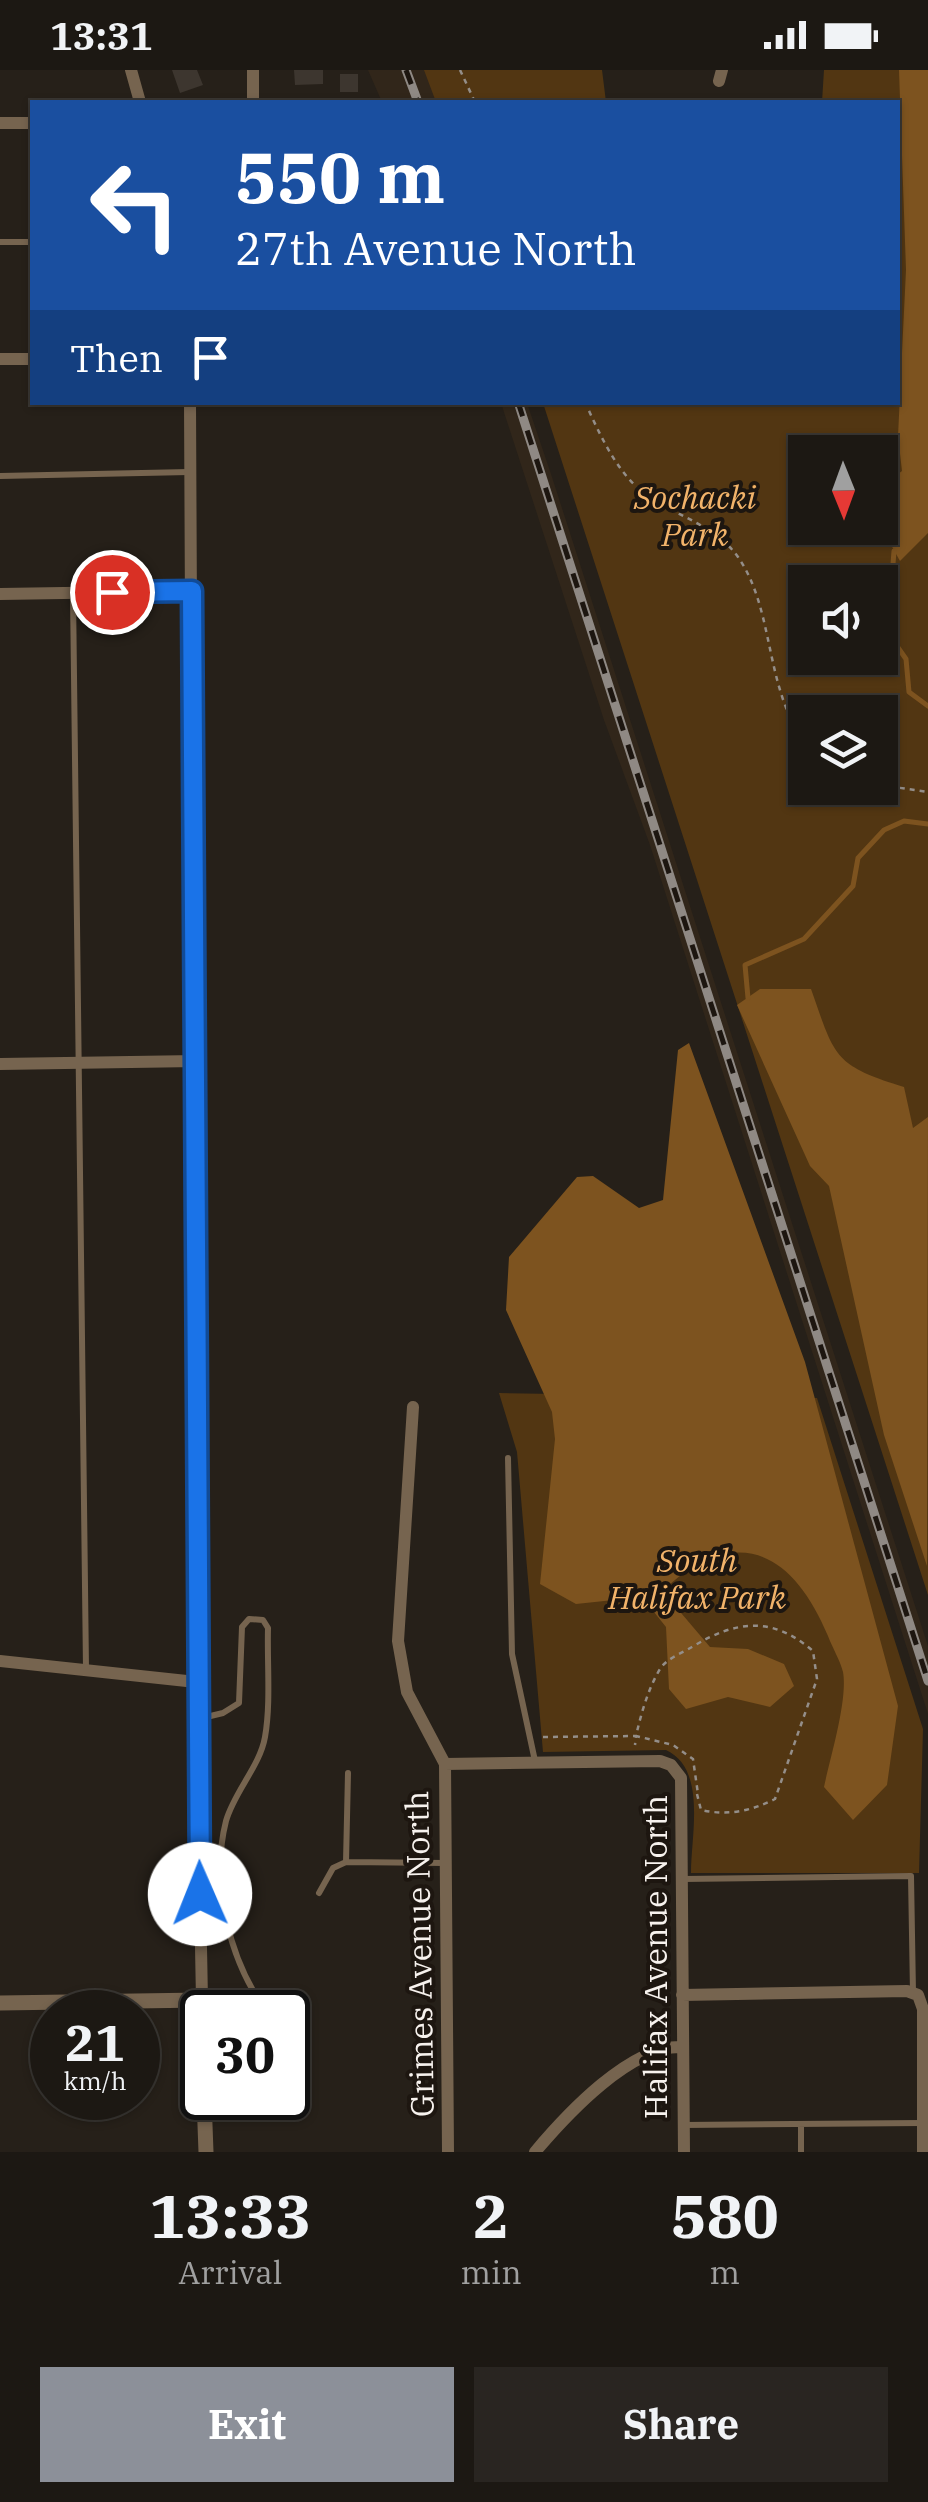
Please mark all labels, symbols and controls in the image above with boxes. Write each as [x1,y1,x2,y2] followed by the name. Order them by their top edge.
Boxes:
[50,11,153,60] text: 13:31
[235,131,445,222] text: 550 m
[70,140,200,270] icon: left
[235,219,637,277] text: 27th Avenue North
[183,330,238,385] icon: arrive
[70,333,163,382] text: Then
[788,435,898,545] north arrow
[788,435,898,805] map controls
[633,476,757,555] park label: Sochacki Park
[70,550,155,635] pin
[85,565,140,620] icon: arrive
[788,565,898,675] button: sound
[788,695,898,805] button: layers
[607,1539,786,1618] park label: South Halifax Park
[395,1790,443,2118] street label: Grimes Avenue North
[634,1795,676,2119] street label: Halifax Avenue North
[148,1842,252,1946] position arrow
[180,1990,310,2120] speed limit sign: 30
[65,2010,125,2075] text: 21
[63,2064,127,2097] text: km/h
[149,2176,311,2255] text: 13:33
[473,2176,509,2255] text: 2
[671,2176,779,2255] text: 580
[178,2251,282,2293] text: Arrival
[461,2251,522,2293] text: min
[710,2251,740,2293] text: m
[40,2367,454,2482] button: Exit
[474,2367,888,2482] button: Share

